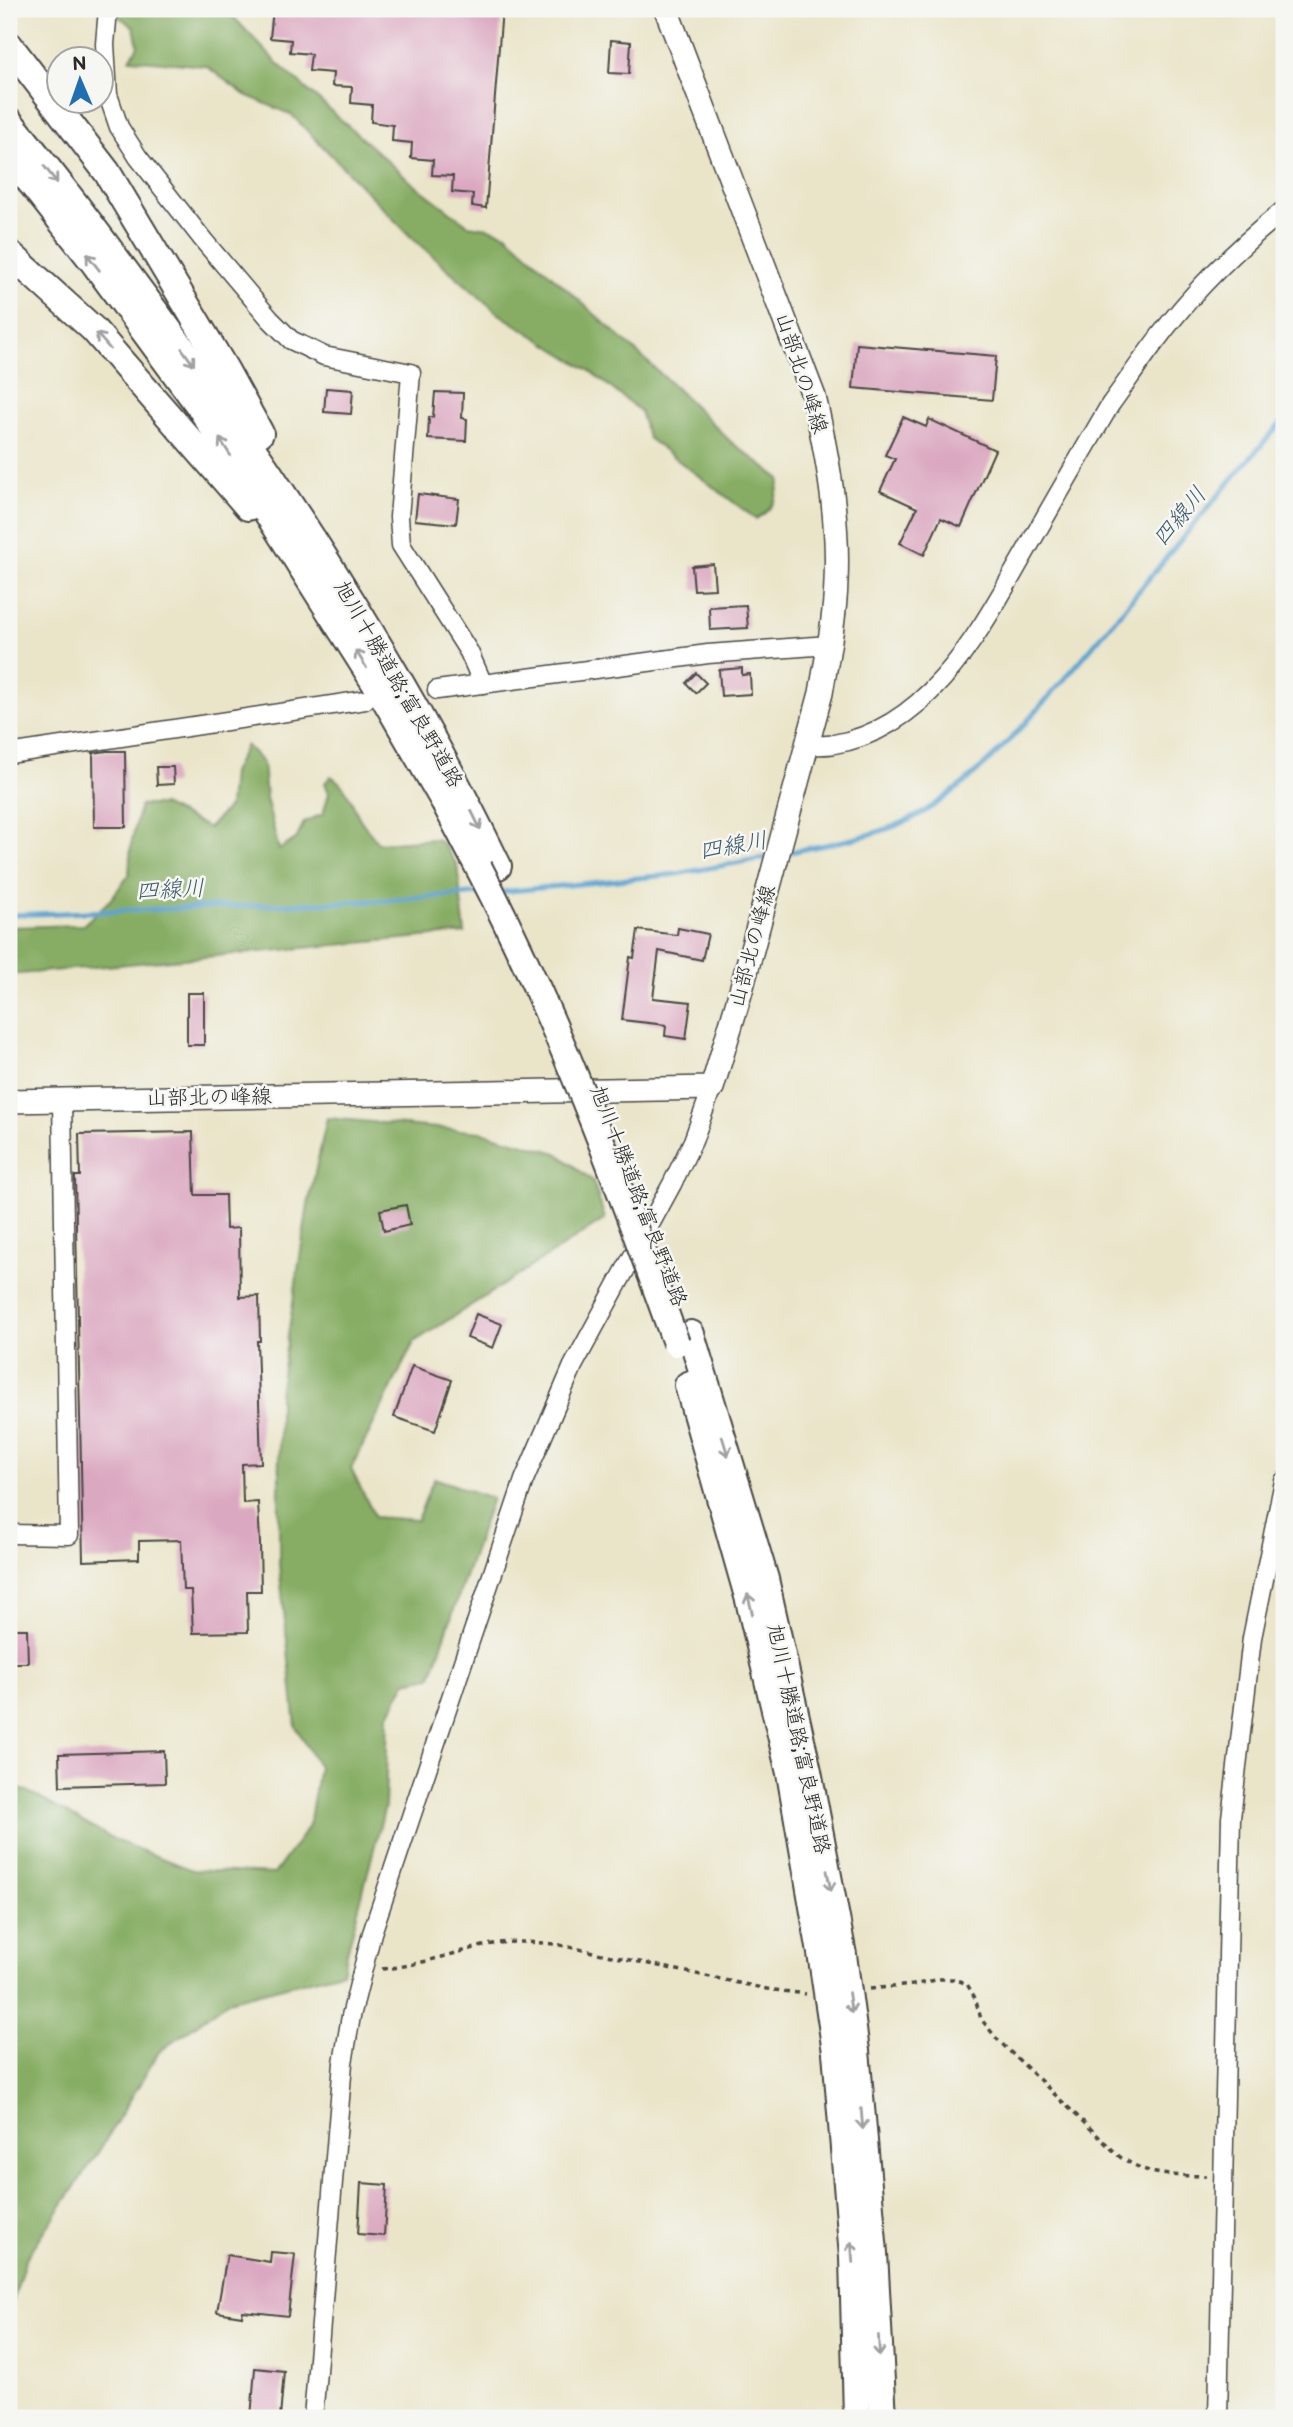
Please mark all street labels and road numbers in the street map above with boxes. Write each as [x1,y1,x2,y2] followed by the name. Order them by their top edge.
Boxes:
[770,309,833,437] street label: 山部北の峰線
[329,576,468,792] street label: 旭川十勝道路;富良野道路
[724,882,781,1010] street label: 山部北の峰線
[585,1082,692,1311] street label: 旭川十勝道路;富良野道路
[146,1084,272,1111] street label: 山部北の峰線
[762,1621,835,1857] street label: 旭川十勝道路;富良野道路

